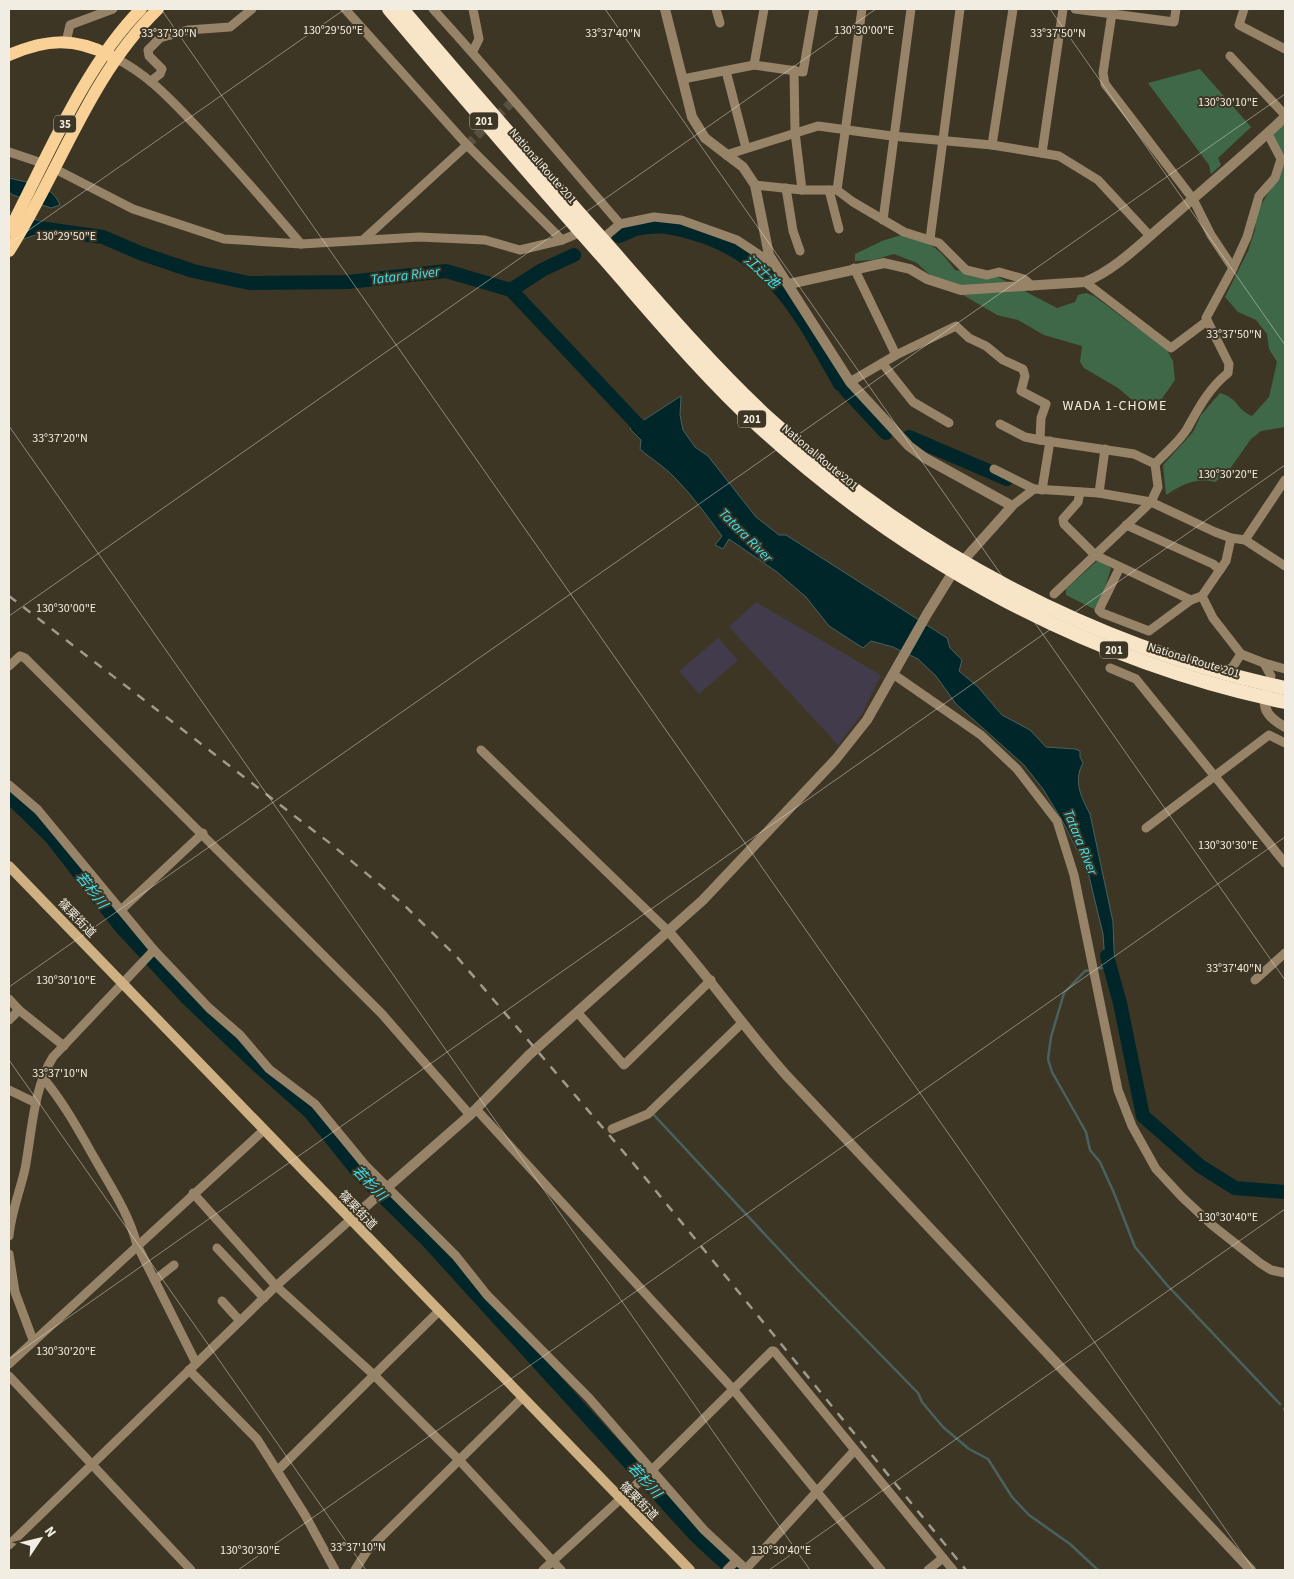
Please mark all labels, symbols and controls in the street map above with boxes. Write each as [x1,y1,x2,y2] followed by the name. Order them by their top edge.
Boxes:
[303,22,363,39] text: 130°29'50"E
[834,22,894,39] text: 130°30'00"E
[141,25,197,42] text: 33°37'30"N
[585,25,641,42] text: 33°37'40"N
[1030,25,1086,42] text: 33°37'50"N
[1198,94,1258,111] text: 130°30'10"E
[470,112,498,130] road number: 201
[54,116,76,132] road number: 35
[505,125,580,208] street label: National Route 201
[36,228,96,245] text: 130°29'50"E
[739,250,785,295] water label: 江辻池
[370,262,442,290] water label: Tatara River
[1206,326,1262,343] text: 33°37'50"N
[1063,396,1167,416] district label: WADA 1-CHOME
[738,410,766,428] road number: 201
[778,420,862,494] street label: National Route 201
[32,430,88,447] text: 33°37'20"N
[1198,466,1258,483] text: 130°30'20"E
[714,504,778,568] water label: Tatara River
[36,600,96,617] text: 130°30'00"E
[1146,638,1242,683] street label: National Route 201
[1100,642,1128,658] road number: 201
[1058,807,1103,879] water label: Tatara River
[1198,837,1258,854] text: 130°30'30"E
[70,868,113,915] water label: 若杉川
[54,895,99,942] street label: 篠栗街道
[1206,960,1262,977] text: 33°37'40"N
[36,972,96,989] text: 130°30'10"E
[32,1065,88,1082] text: 33°37'10"N
[347,1162,392,1207] water label: 若杉川
[335,1187,380,1234] street label: 篠栗街道
[1198,1209,1258,1226] text: 130°30'40"E
[36,1343,96,1360] text: 130°30'20"E
[623,1458,667,1504] water label: 若杉川
[616,1478,662,1524] street label: 篠栗街道
[15,1514,65,1564] north arrow
[39,1523,61,1542] text: N
[330,1539,386,1556] text: 33°37'10"N
[220,1542,280,1559] text: 130°30'30"E
[751,1542,811,1559] text: 130°30'40"E

